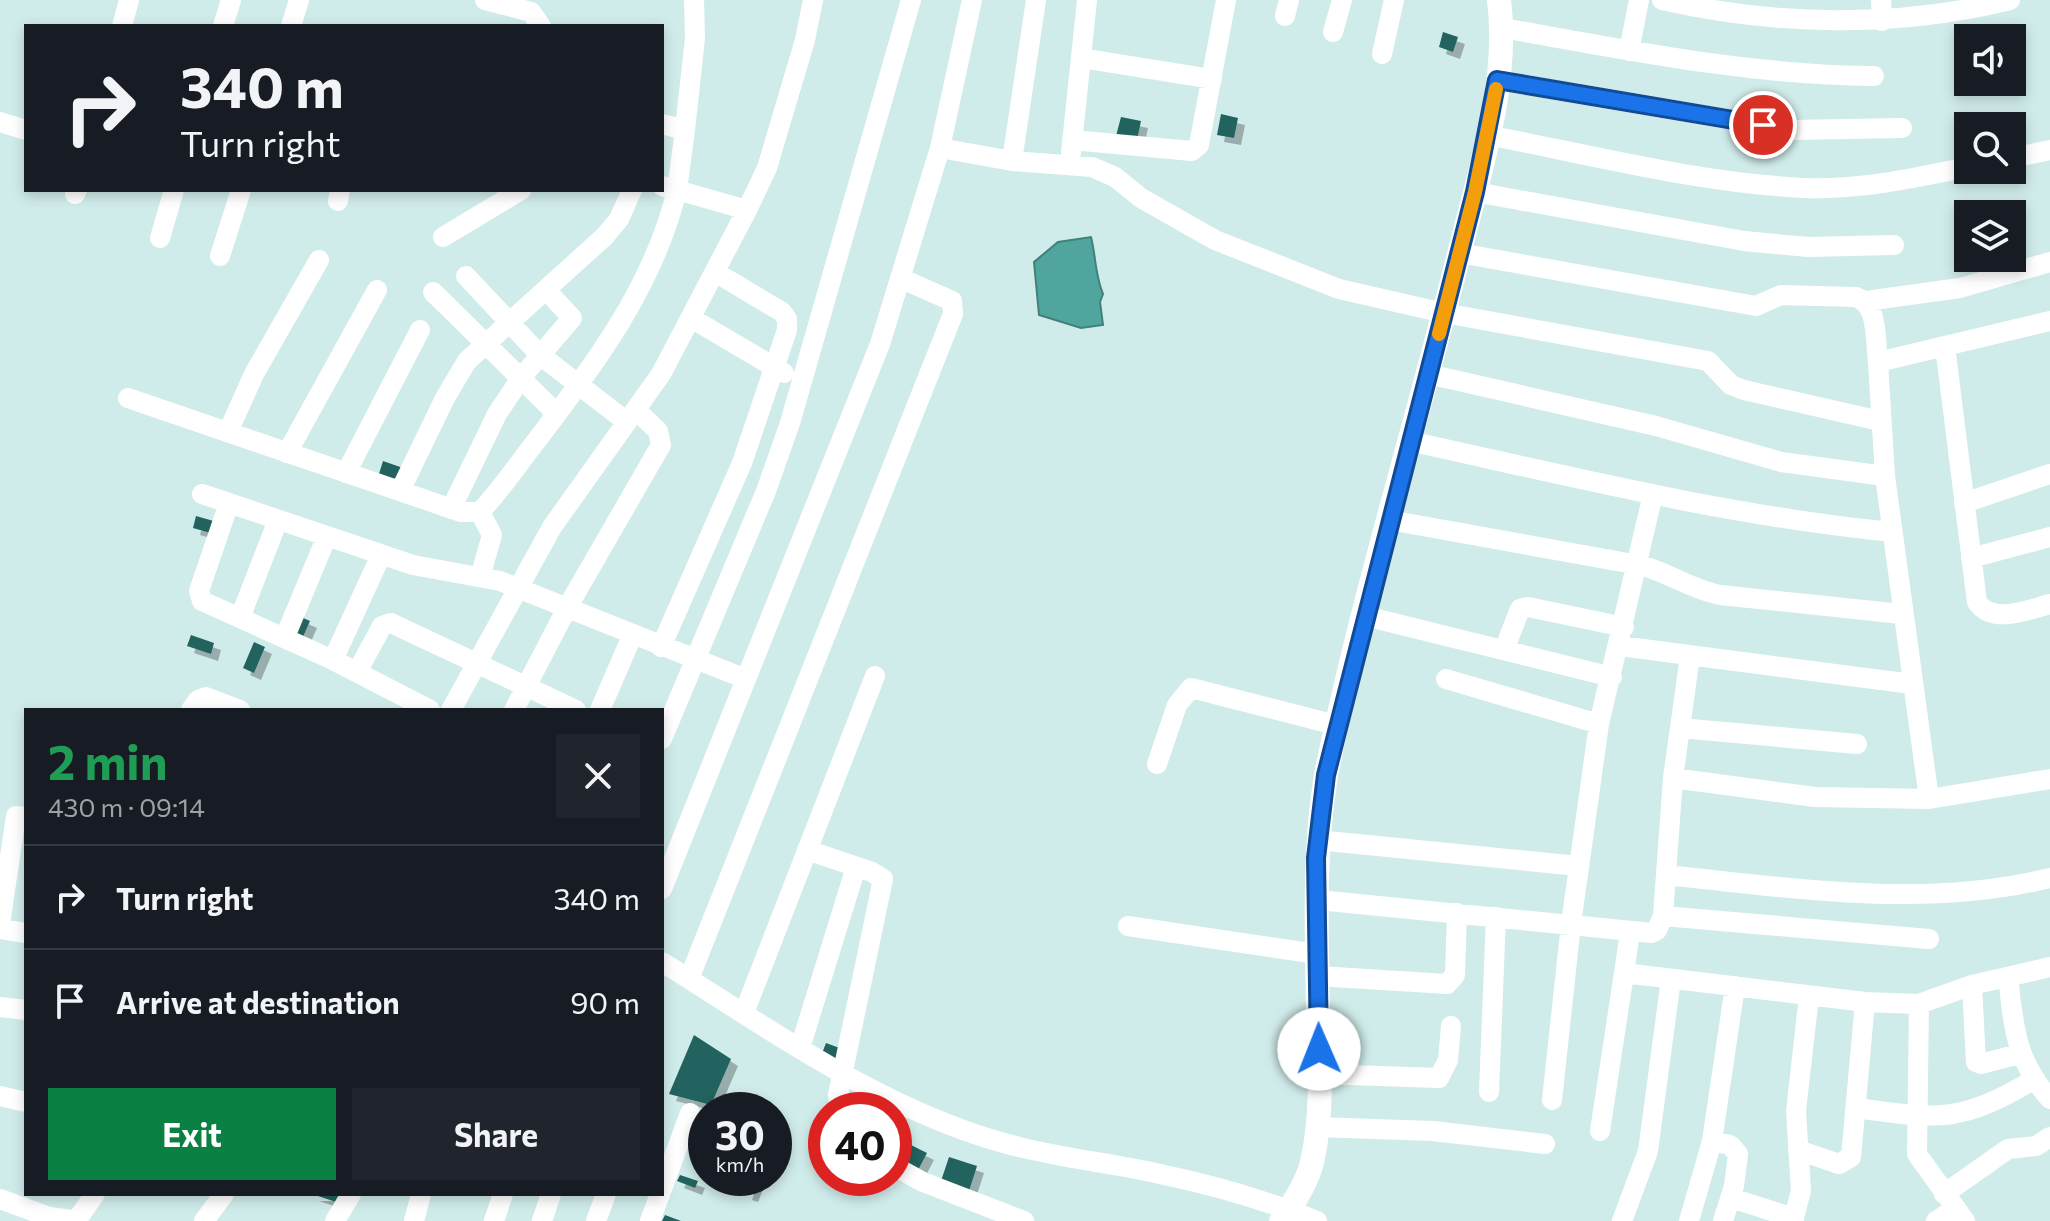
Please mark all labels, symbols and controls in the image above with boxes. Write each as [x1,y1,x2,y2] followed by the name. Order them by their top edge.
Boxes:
[1954,24,2026,272] map controls
[1954,24,2026,96] button: sound
[180,51,344,120] text: 340 m
[48,56,152,160] icon: right
[1729,91,1797,159] pin
[1741,103,1785,147] icon: arrive
[1954,112,2026,184] button: search
[180,120,341,164] text: Turn right
[1954,200,2026,272] button: layers
[48,731,168,790] text: 2 min
[556,734,640,818] button: close
[48,791,205,822] text: 430 m · 09:14
[48,875,92,919] icon: right
[116,879,253,916] text: Turn right
[553,879,640,916] text: 340 m
[48,979,92,1023] icon: arrive
[116,983,400,1020] text: Arrive at destination
[570,983,640,1020] text: 90 m
[1277,1007,1361,1091] position arrow
[48,1088,336,1180] button: Exit
[352,1088,640,1180] button: Share
[808,1092,912,1196] speed limit sign: 40
[715,1109,765,1158] text: 30
[716,1152,764,1176] text: km/h

